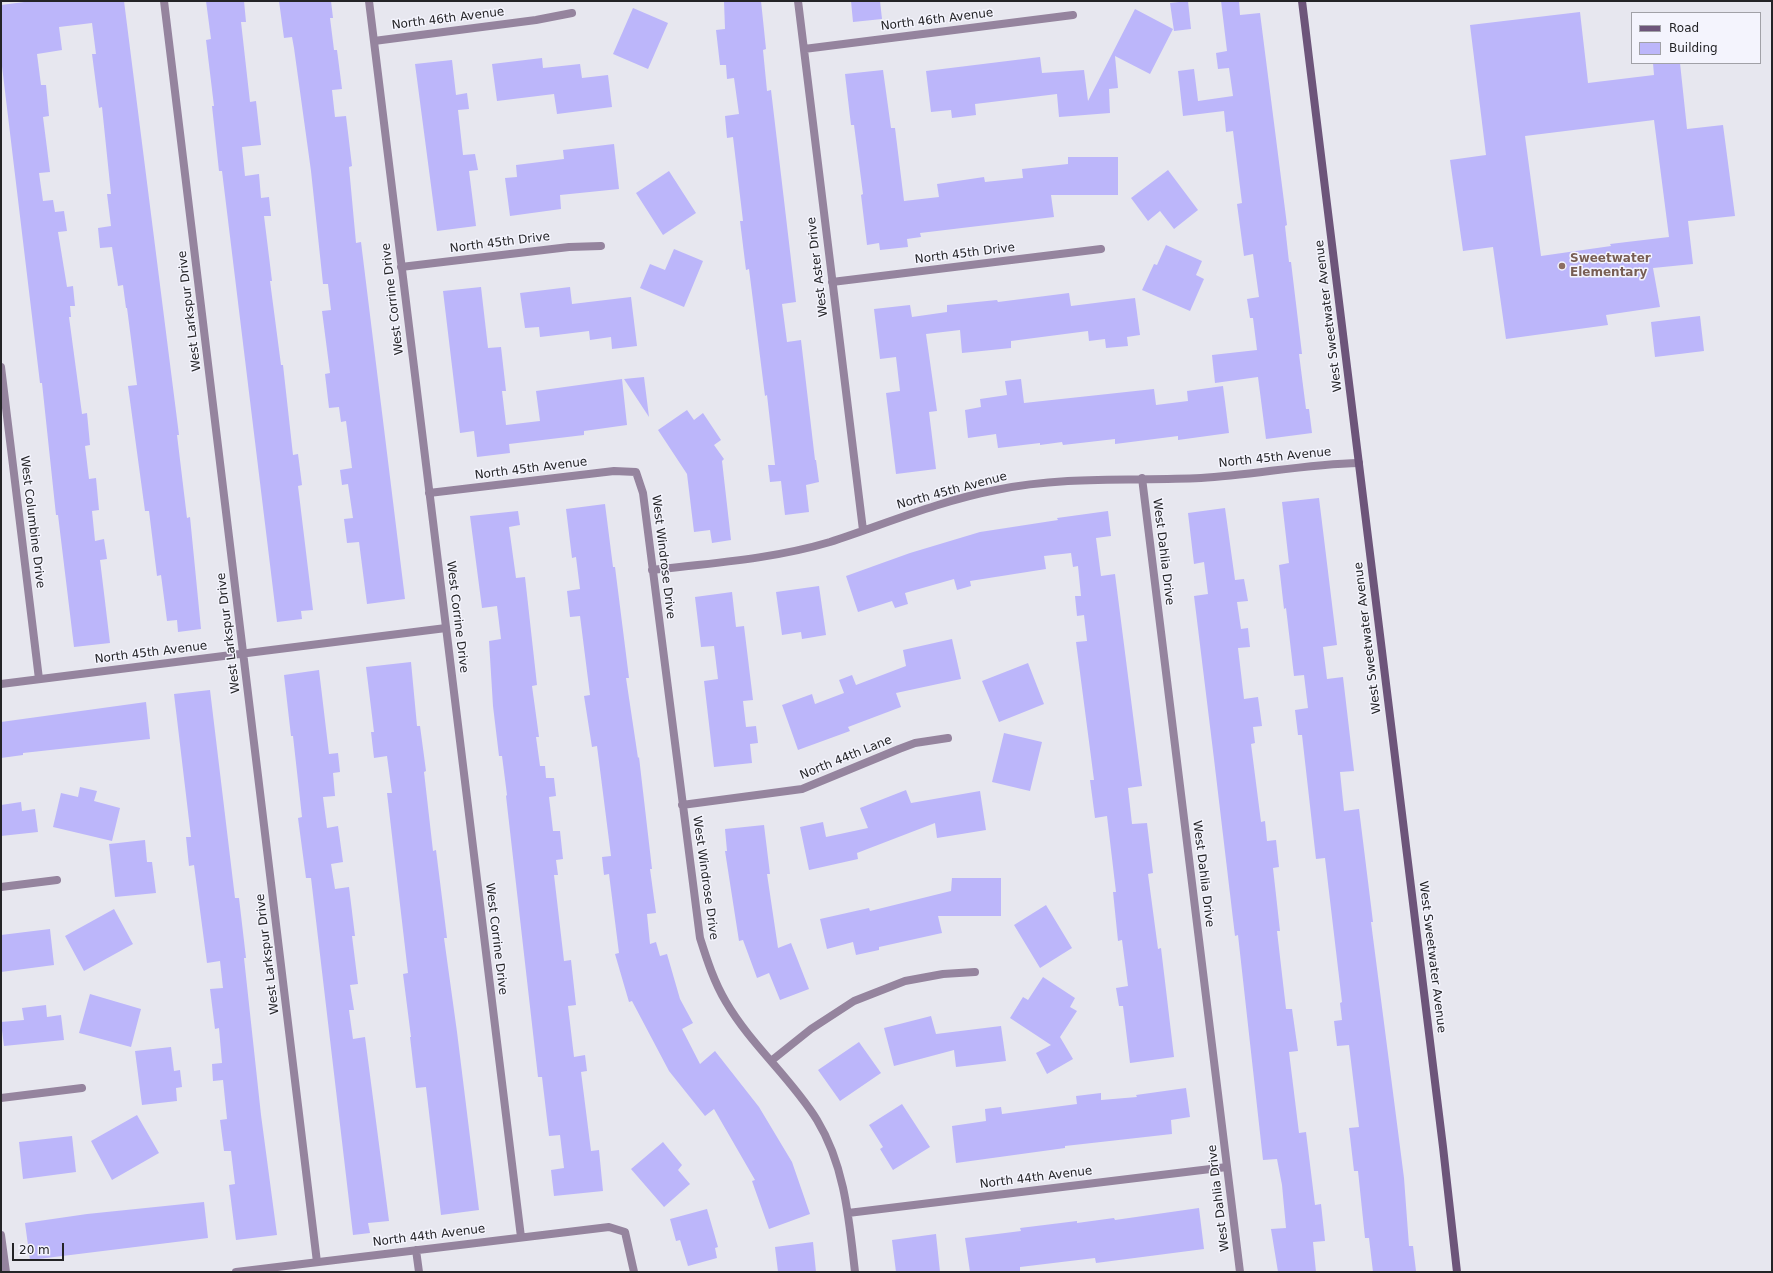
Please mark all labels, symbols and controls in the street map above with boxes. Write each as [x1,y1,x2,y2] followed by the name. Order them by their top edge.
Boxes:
[391,5,505,33] street label: North 46th Avenue
[880,6,994,34] street label: North 46th Avenue
[1631,12,1761,64] legend
[1669,21,1699,35] text: Road
[1669,41,1718,55] text: Building
[805,216,831,318] street label: West Aster Drive
[449,230,551,256] street label: North 45th Drive
[1313,239,1345,393] street label: West Sweetwater Avenue
[914,241,1016,267] street label: North 45th Drive
[379,242,407,356] street label: West Corrine Drive
[175,250,205,372] street label: West Larkspur Drive
[1570,252,1651,280] place label: Sweetwater Elementary
[1557,261,1567,271] marker: Sweetwater Elementary
[1218,445,1332,471] street label: North 45th Avenue
[17,455,47,589] street label: West Columbine Drive
[474,455,588,483] street label: North 45th Avenue
[895,469,1009,513] street label: North 45th Avenue
[648,494,678,620] street label: West Windrose Drive
[1149,498,1177,606] street label: West Dahlia Drive
[443,560,471,674] street label: West Corrine Drive
[1352,561,1384,715] street label: West Sweetwater Avenue
[214,572,244,694] street label: West Larkspur Drive
[94,639,208,667] street label: North 45th Avenue
[798,733,894,783] street label: North 44th Lane
[689,815,721,941] street label: West Windrose Drive
[1189,820,1217,928] street label: West Dahlia Drive
[1416,880,1448,1034] street label: West Sweetwater Avenue
[482,882,510,996] street label: West Corrine Drive
[253,893,283,1015] street label: West Larkspur Drive
[1205,1144,1233,1252] street label: West Dahlia Drive
[979,1164,1093,1192] street label: North 44th Avenue
[372,1222,486,1250] street label: North 44th Avenue
[14,1235,66,1261] scale bar
[19,1243,50,1257] text: 20 m

